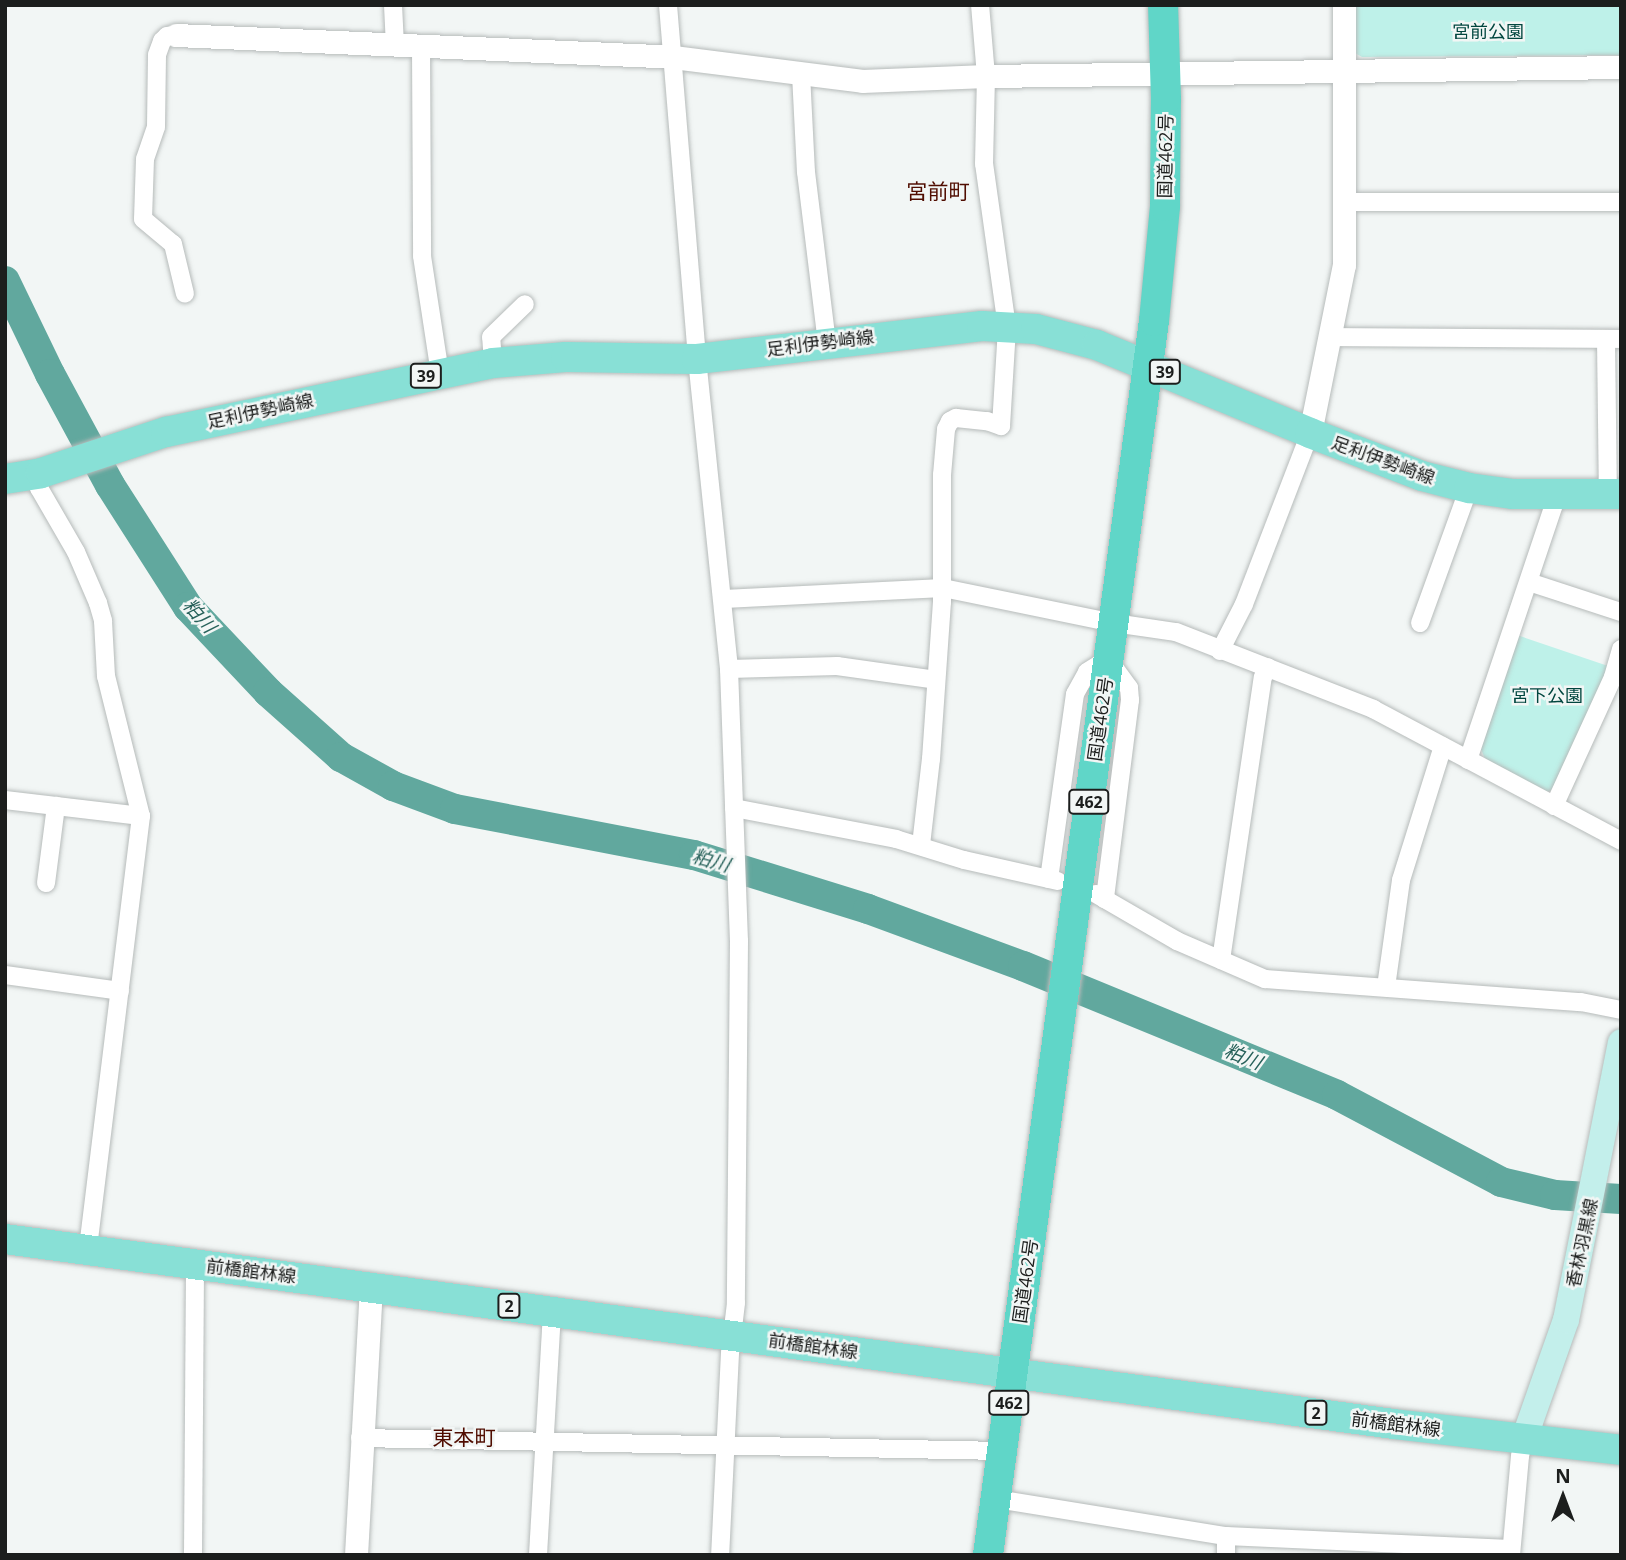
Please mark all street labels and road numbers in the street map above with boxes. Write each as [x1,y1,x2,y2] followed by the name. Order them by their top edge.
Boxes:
[1153,113,1177,199] street label: 国道462号
[765,326,875,360] street label: 足利伊勢崎線
[1148,360,1182,384] road number: 39
[408,364,444,388] road number: 39
[205,389,315,433] street label: 足利伊勢崎線
[1329,431,1437,489] street label: 足利伊勢崎線
[1083,675,1117,763] street label: 国道462号
[1068,790,1110,814] road number: 462
[1562,1197,1602,1289] street label: 香林羽黒線
[1008,1237,1042,1325] street label: 国道462号
[205,1255,297,1287] street label: 前橋館林線
[497,1294,521,1318] road number: 2
[767,1329,859,1363] street label: 前橋館林線
[988,1390,1030,1415] road number: 462
[1304,1400,1328,1426] road number: 2
[1350,1408,1442,1440] street label: 前橋館林線

